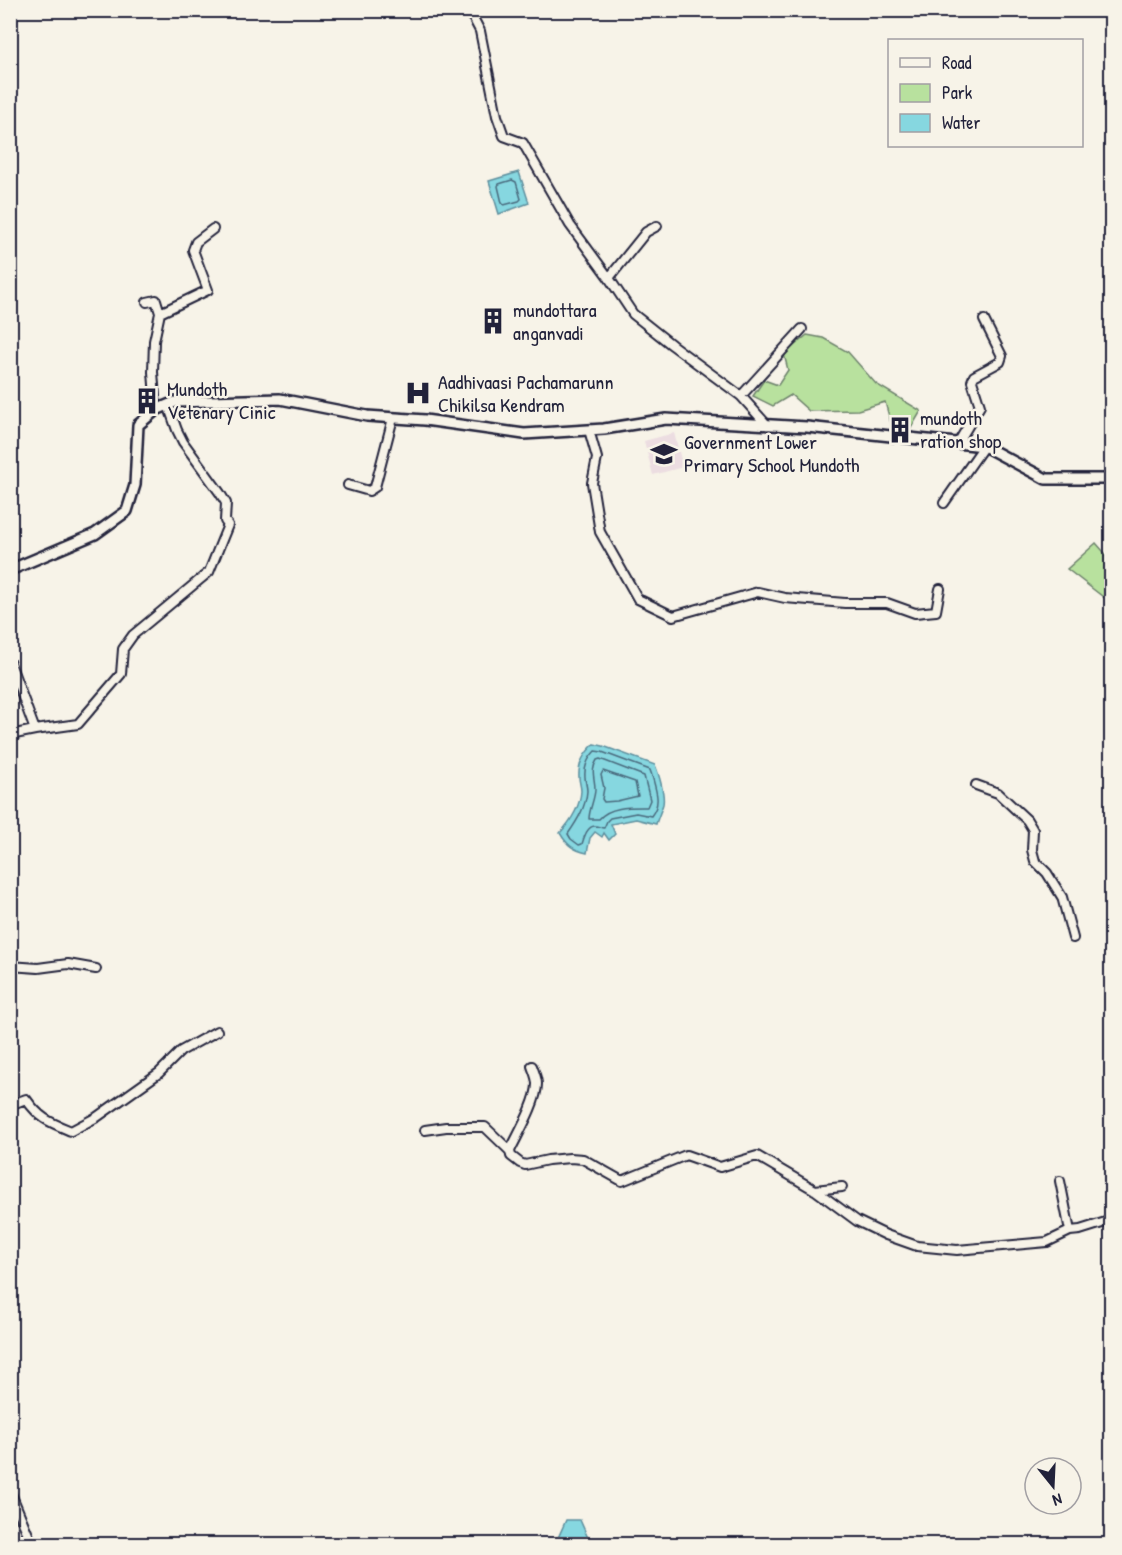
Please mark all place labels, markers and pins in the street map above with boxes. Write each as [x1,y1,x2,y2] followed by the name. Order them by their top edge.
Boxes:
[513,296,597,346] place label: mundottara anganvadi
[478,306,508,336] building icon: mundottara anganvadi
[438,368,613,418] place label: Aadhivaasi Pachamarunn Chikilsa Kendram
[167,375,276,425] place label: Mundoth Vetenary Cinic
[403,378,433,408] hospital icon: Aadhivaasi Pachamarunn Chikilsa Kendram
[132,386,162,416] building icon: Mundoth Vetenary Cinic
[920,404,1002,454] place label: mundoth ration shop
[885,415,915,445] building icon: mundoth ration shop
[684,428,859,478] place label: Government Lower Primary School Mundoth
[649,439,679,469] school or university icon: Government Lower Primary School Mundoth

